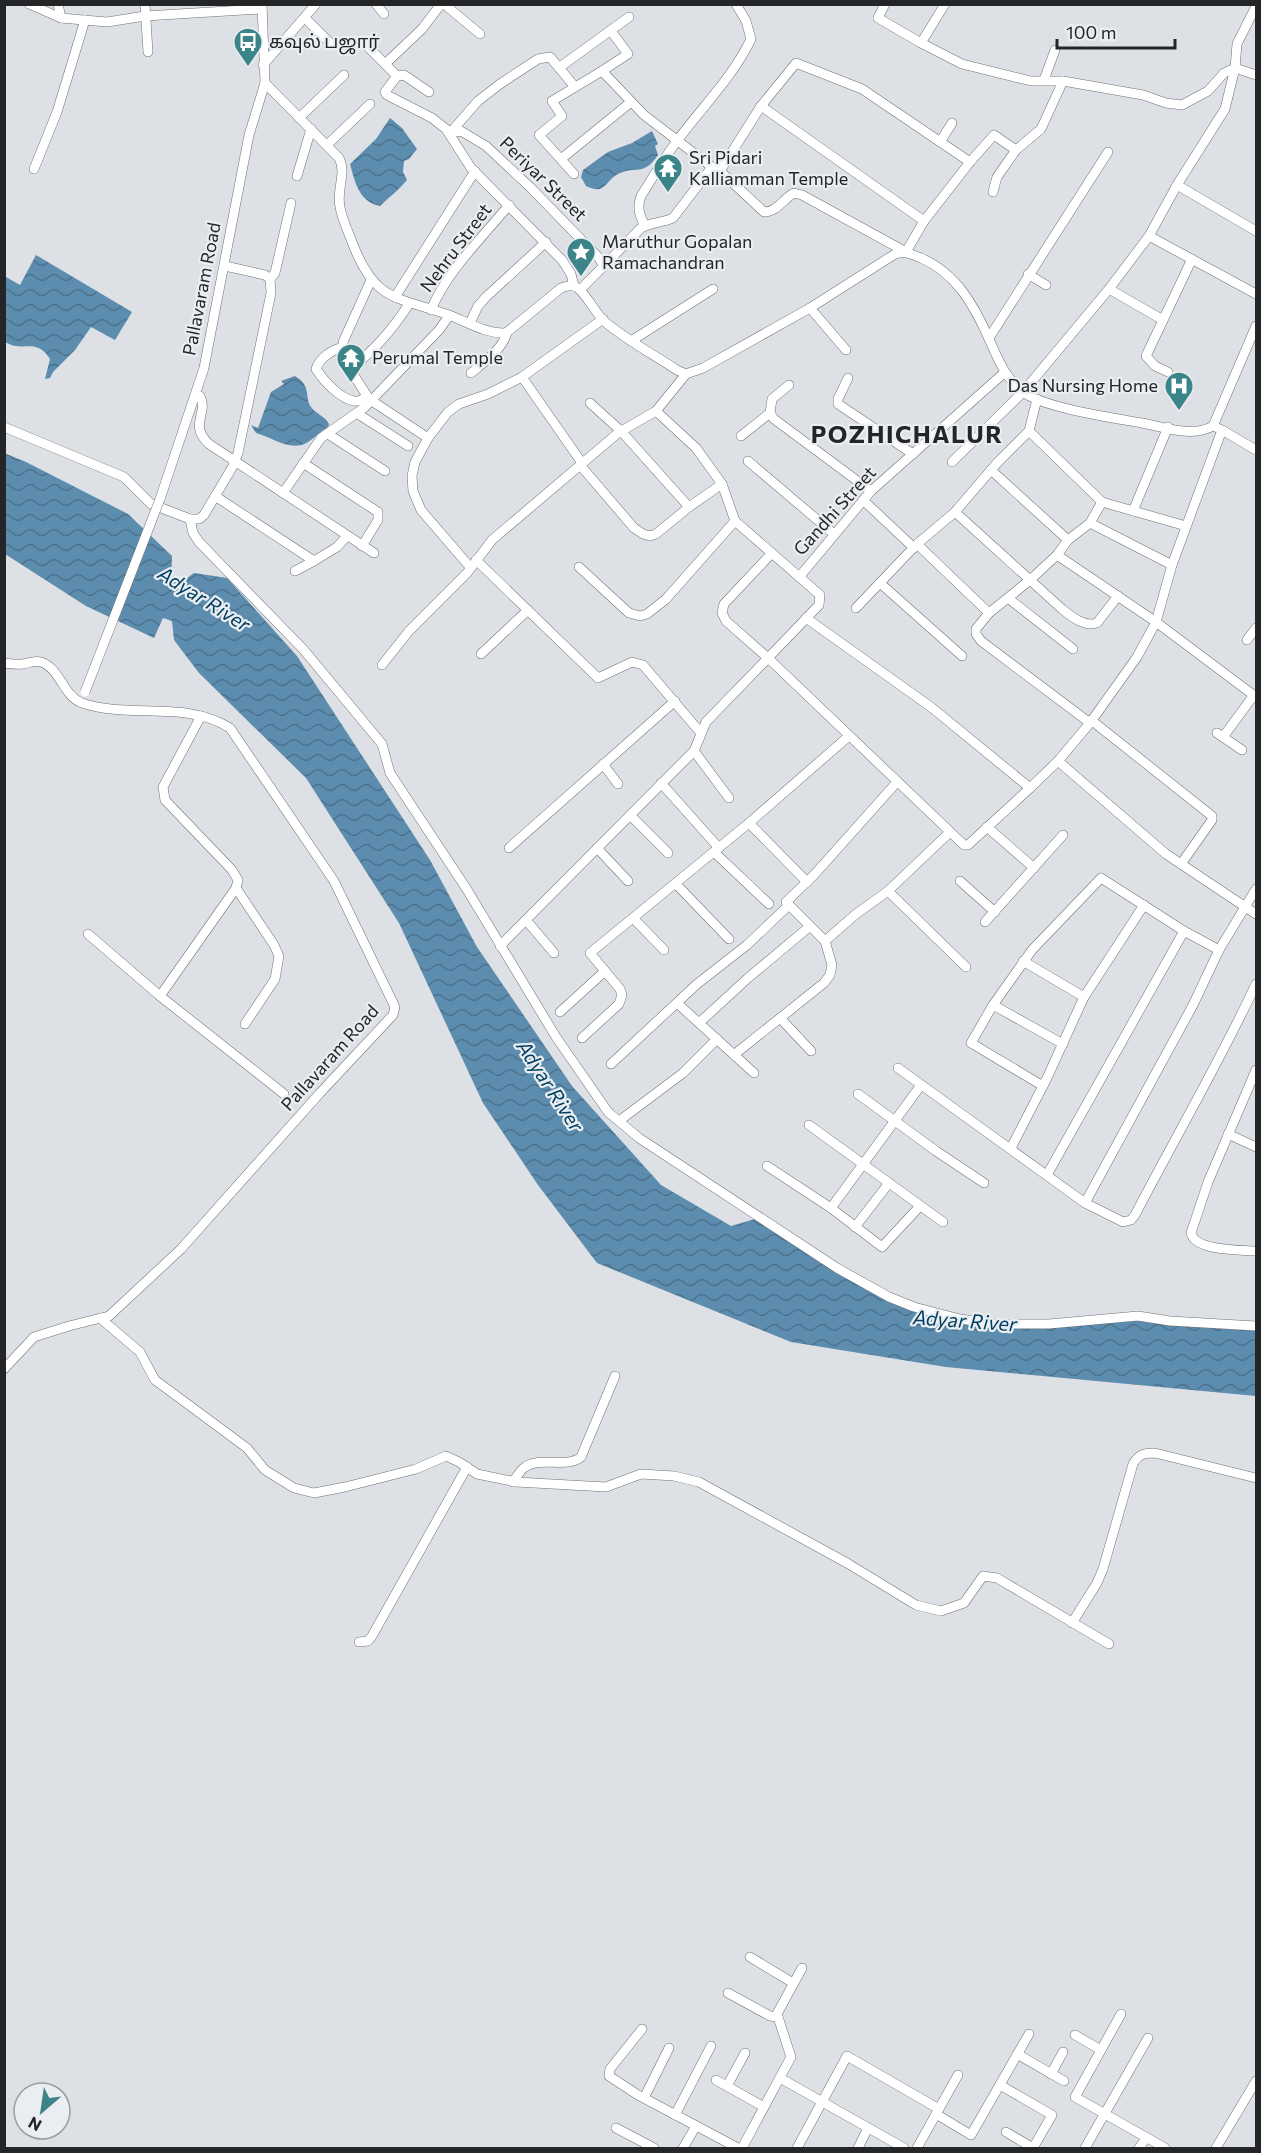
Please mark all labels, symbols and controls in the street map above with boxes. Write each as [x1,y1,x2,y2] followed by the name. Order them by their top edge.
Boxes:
[1057,12,1176,50] scale bar
[1066,21,1116,43] text: 100 m
[232,26,264,68] bus stop icon: கவுல் பஜார்
[269,30,380,55] place label: கவுல் பஜார்
[496,131,592,225] street label: Periyar Street
[689,146,848,189] place label: Sri Pidari Kalliamman Temple
[652,152,684,194] temple icon: Sri Pidari Kalliamman Temple
[415,199,496,296] street label: Nehru Street
[177,220,225,357] street label: Pallavaram Road
[602,230,752,273] place label: Maruthur Gopalan Ramachandran
[565,236,597,278] place icon: Maruthur Gopalan Ramachandran
[335,342,367,384] temple icon: Perumal Temple
[372,346,503,368] place label: Perumal Temple
[1163,370,1195,412] hospital icon: Das Nursing Home
[1007,374,1158,396] place label: Das Nursing Home
[811,419,1003,448] district label: POZHICHALUR
[788,461,880,560] street label: Gandhi Street
[153,560,256,636] water label: Adyar River
[276,1000,383,1115] street label: Pallavaram Road
[512,1034,590,1137] water label: Adyar River
[911,1304,1019,1336] water label: Adyar River
[12,2081,72,2141] north arrow
[25,2113,44,2136] text: N

